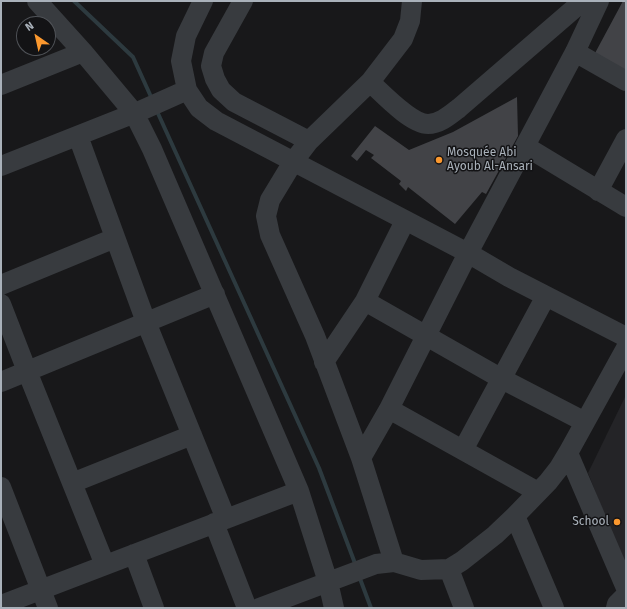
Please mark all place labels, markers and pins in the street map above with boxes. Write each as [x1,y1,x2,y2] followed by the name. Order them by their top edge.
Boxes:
[447,146,533,174] place label: Mosquée Abi Ayoub Al-Ansari
[434,155,444,165] marker: Mosquée Abi Ayoub Al-Ansari
[572,515,609,529] place label: School
[612,517,622,527] marker: School

